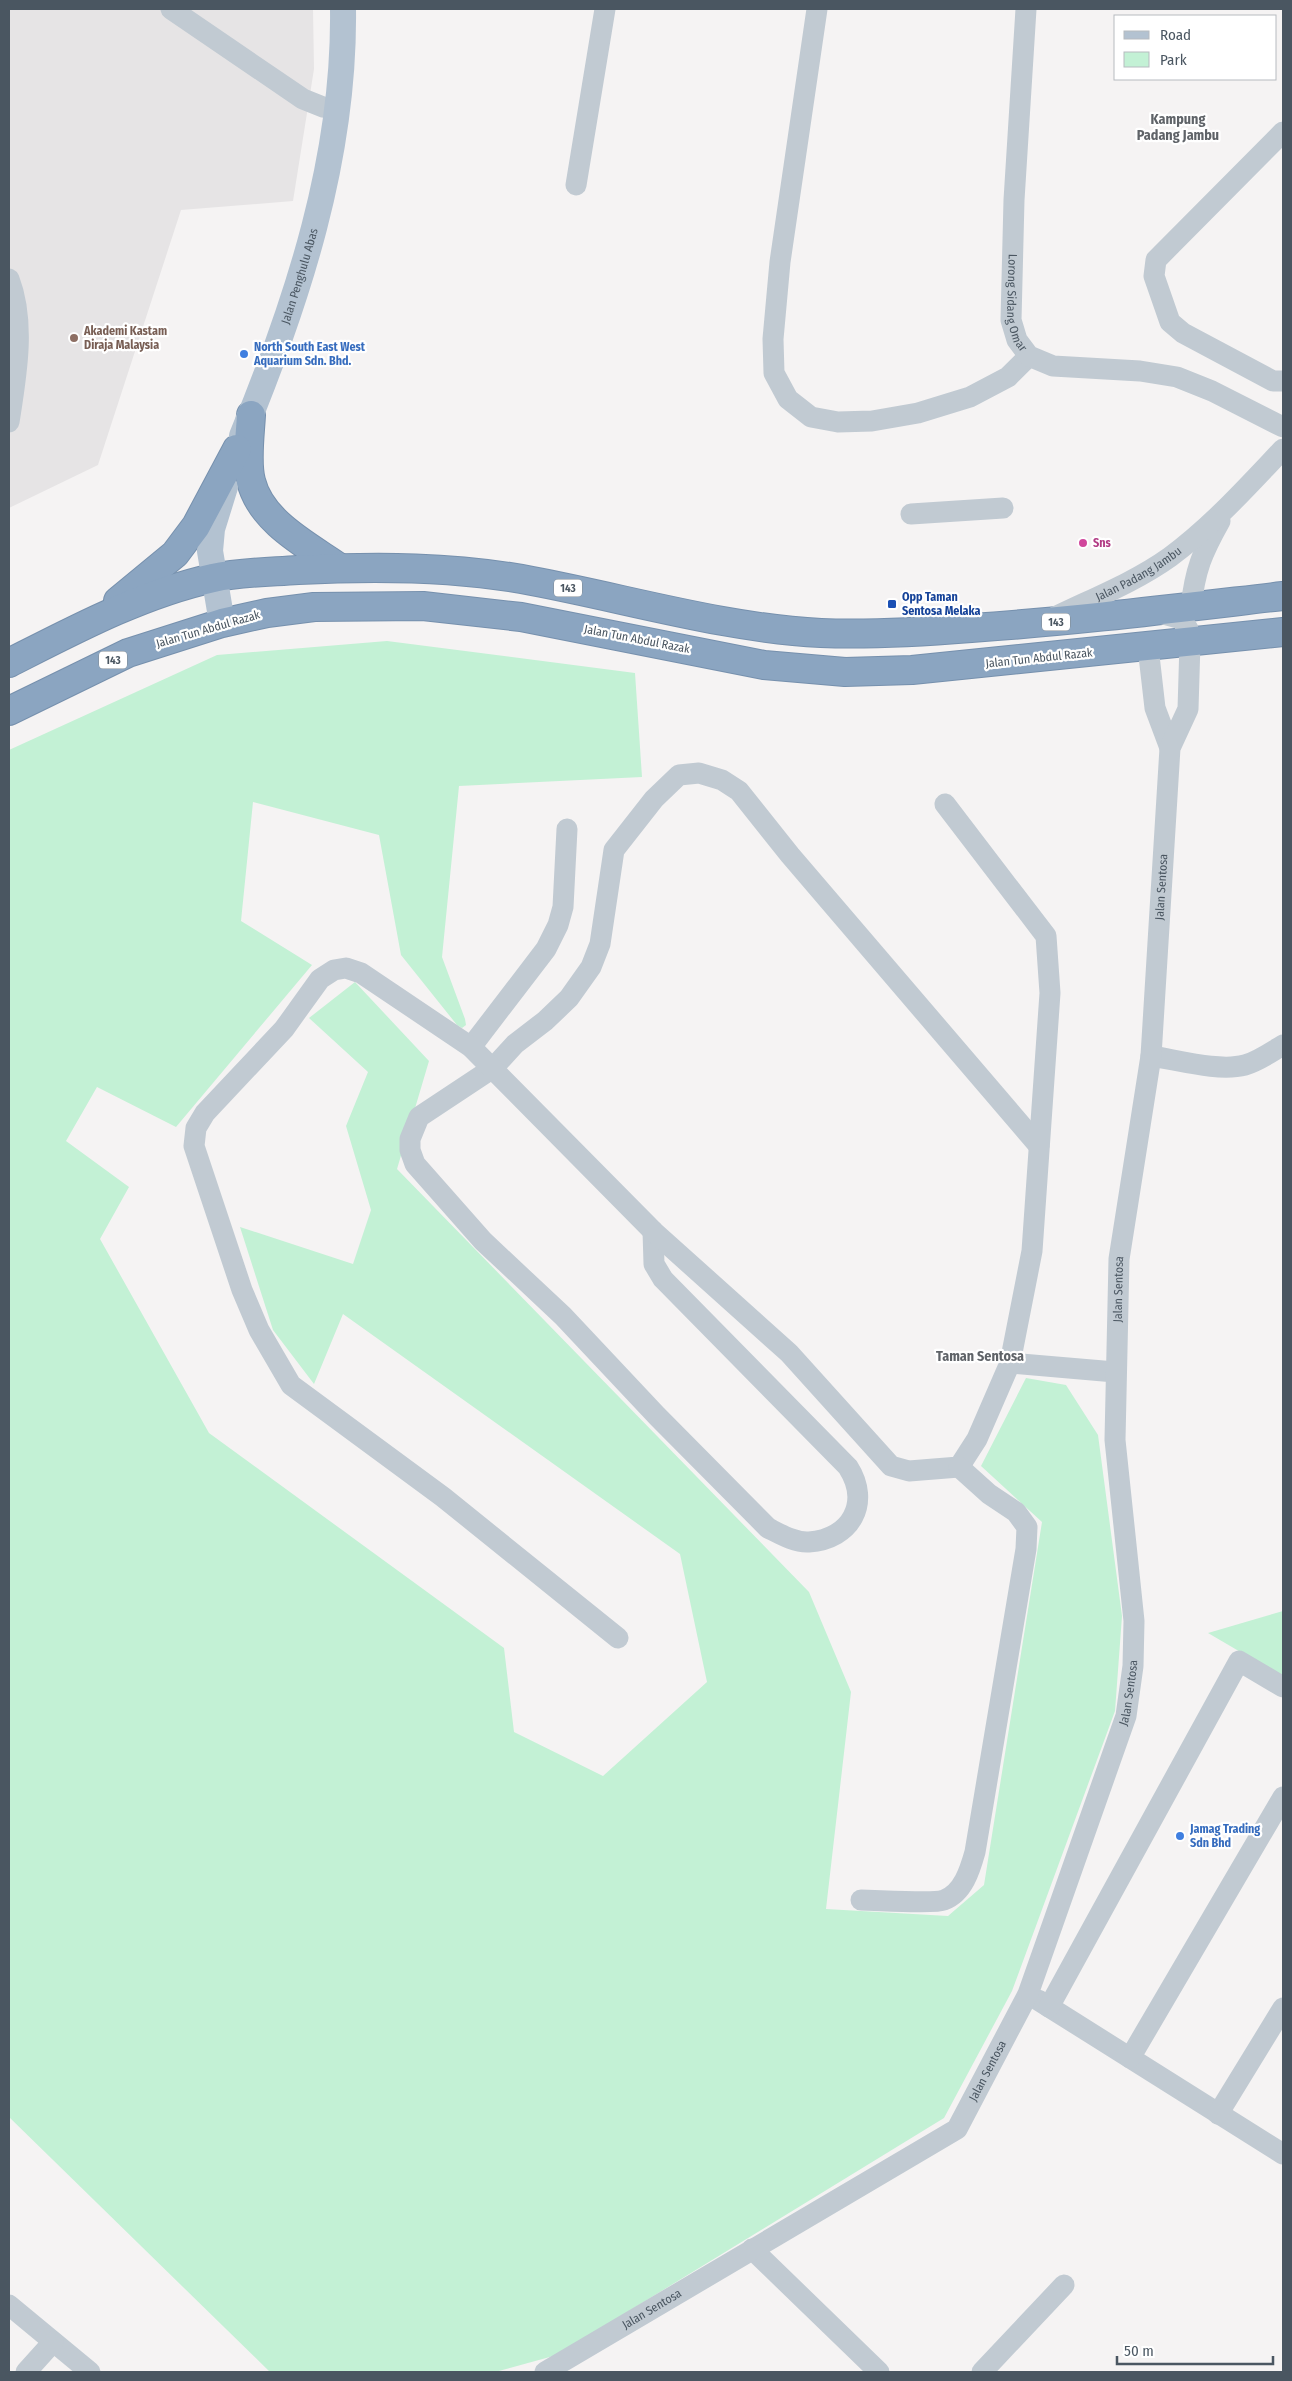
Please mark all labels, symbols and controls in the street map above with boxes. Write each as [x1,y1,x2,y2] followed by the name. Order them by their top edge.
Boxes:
[1114,15,1277,80] legend
[1160,26,1191,44] text: Road
[1160,51,1187,69] text: Park
[1137,111,1219,144] district label: Kampung Padang Jambu
[278,227,321,326] street label: Jalan Penghulu Abas
[1004,254,1030,355] street label: Lorong Sidang Omar
[83,324,167,352] place label: Akademi Kastam Diraja Malaysia
[68,332,80,344] marker: Akademi Kastam Diraja Malaysia
[253,340,366,368] place label: North South East West Aquarium Sdn. Bhd.
[238,348,250,360] marker: North South East West Aquarium Sdn. Bhd.
[1093,536,1112,550] place label: Sns
[1077,537,1089,549] marker: Sns
[1093,544,1184,604] street label: Jalan Padang Jambu
[554,580,582,596] road number: 143
[902,590,981,618] place label: Opp Taman Sentosa Melaka
[886,598,898,610] marker: Opp Taman Sentosa Melaka
[154,607,262,651] street label: Jalan Tun Abdul Razak
[1042,614,1070,630] road number: 143
[583,622,691,656] street label: Jalan Tun Abdul Razak
[985,645,1094,671] street label: Jalan Tun Abdul Razak
[99,652,127,668] road number: 143
[1152,853,1170,921] street label: Jalan Sentosa
[1111,1255,1126,1323] street label: Jalan Sentosa
[936,1348,1024,1365] district label: Taman Sentosa
[1116,1660,1140,1728] street label: Jalan Sentosa
[1189,1822,1260,1850] place label: Jamag Trading Sdn Bhd
[1174,1830,1186,1842] marker: Jamag Trading Sdn Bhd
[966,2038,1009,2104] street label: Jalan Sentosa
[620,2286,684,2332] street label: Jalan Sentosa
[1117,2334,1273,2366] scale bar
[1124,2342,1154,2360] text: 50 m

